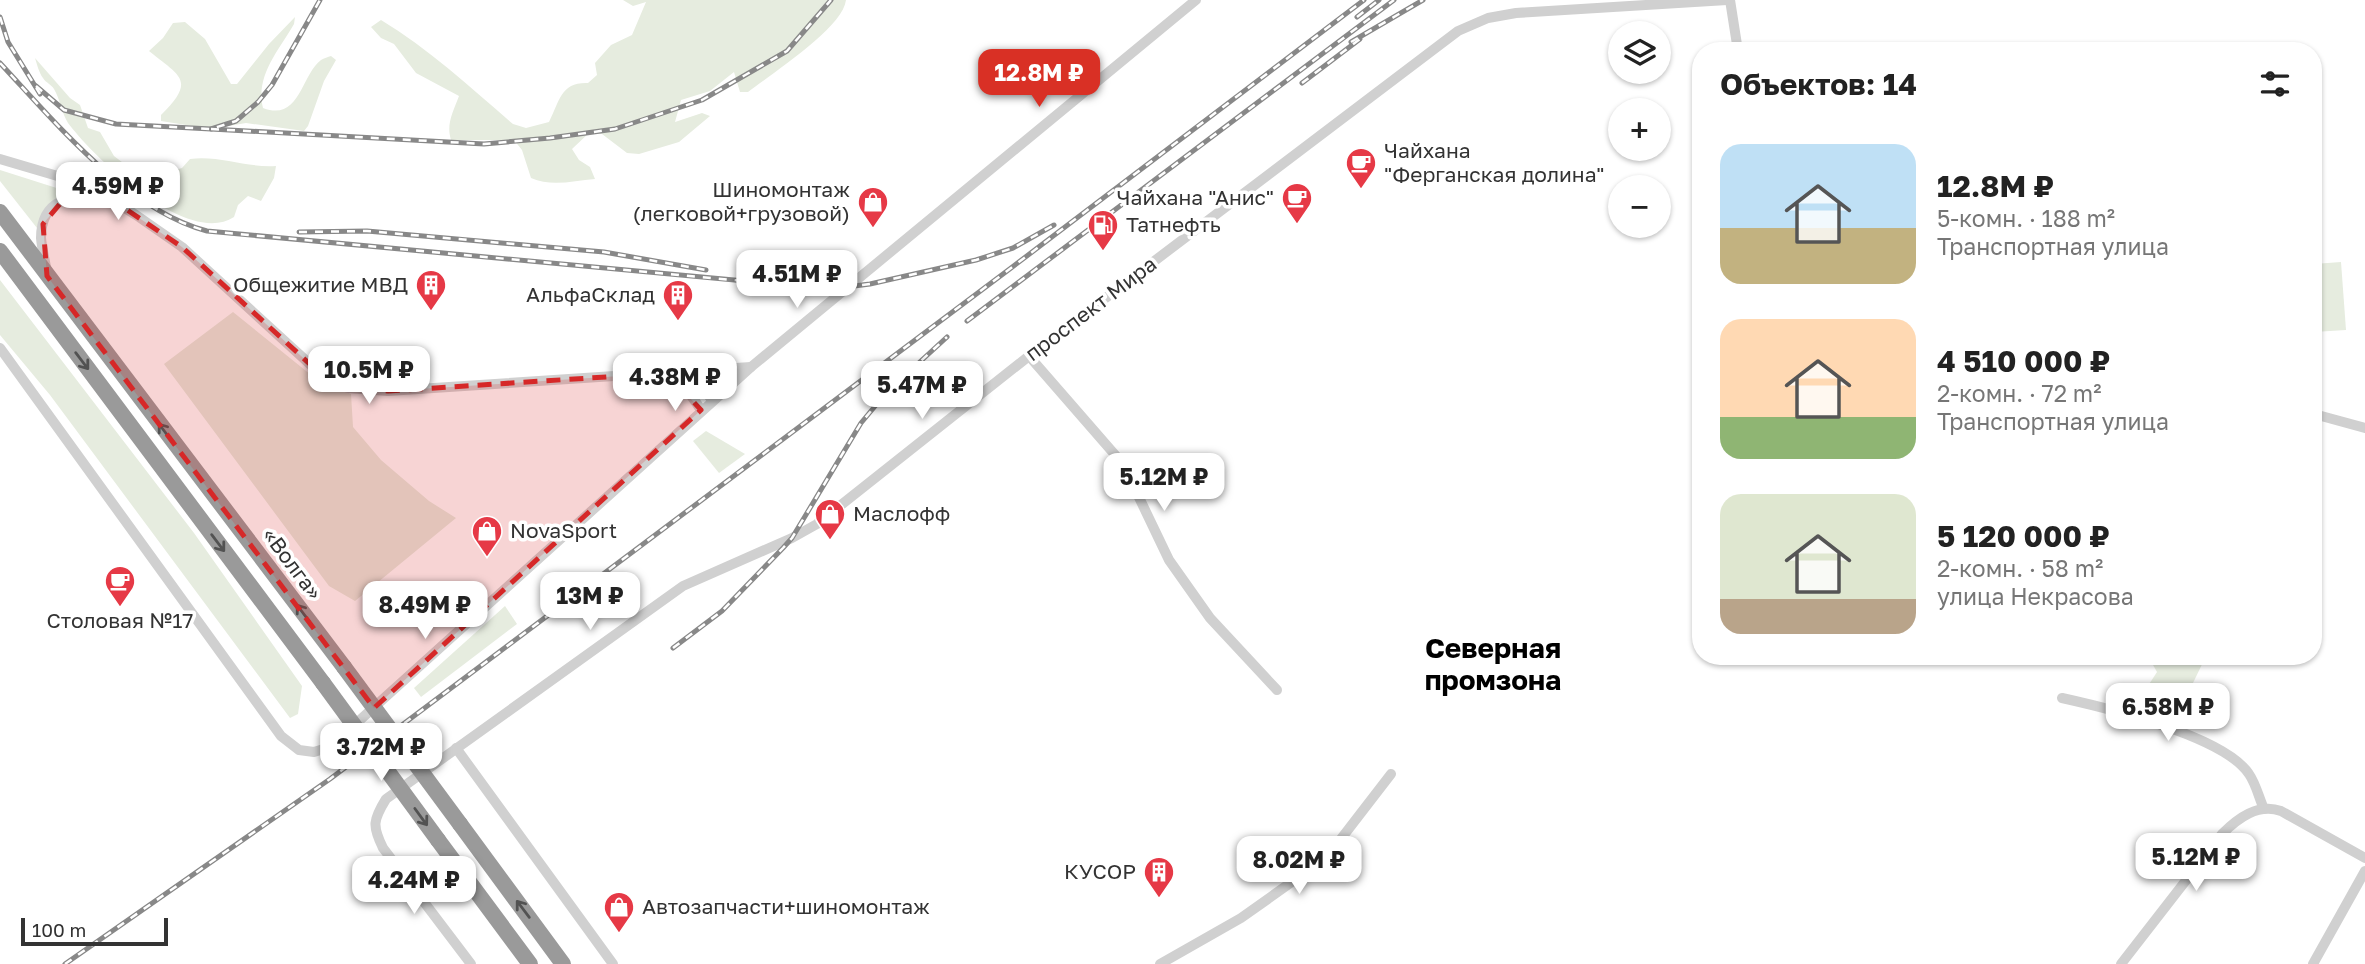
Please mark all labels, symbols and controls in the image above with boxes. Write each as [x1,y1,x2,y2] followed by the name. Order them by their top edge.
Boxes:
[1608,21,1671,238] map controls
[1608,21,1671,84] button: layers
[974,50,1104,109] pin: 12.8M ₽
[994,58,1084,86] text: 12.8M ₽
[2256,65,2294,103] icon: filters
[1720,66,1917,102] text: Объектов: 14
[1608,98,1671,161] button: +
[1384,137,1605,187] place label: Чайхана "Ферганская долина"
[1344,146,1378,190] cafe icon: Чайхана "Ферганская долина"
[53,162,183,222] pin: 4.59M ₽
[1937,168,2054,204] text: 12.8M ₽
[72,171,164,199] text: 4.59M ₽
[1776,172,1860,256] icon: home
[1608,175,1671,238] button: −
[632,176,850,226] place label: Шиномонтаж (легковой+грузовой)
[1280,181,1314,225] cafe icon: Чайхана "Анис"
[1117,184,1274,210] place label: Чайхана "Анис"
[856,185,890,229] shop icon: Шиномонтаж (легковой+грузовой)
[1937,204,2115,232] text: 5-комн. · 188 m²
[1086,208,1120,252] fuel station icon: Татнефть
[1126,211,1221,237] place label: Татнефть
[1937,232,2169,260] text: Транспортная улица
[732,250,862,310] pin: 4.51M ₽
[1020,250,1161,366] street label: проспект Мира
[752,259,842,287] text: 4.51M ₽
[414,268,448,312] building icon: Общежитие МВД
[233,271,408,297] place label: Общежитие МВД
[661,278,695,322] building icon: АльфаСклад
[526,281,655,307] place label: АльфаСклад
[1937,343,2110,379] text: 4 510 000 ₽
[304,346,434,406] pin: 10.5M ₽
[1776,347,1860,431] icon: home
[74,351,89,370] one-way arrow
[610,354,740,413] pin: 4.38M ₽
[324,355,414,383] text: 10.5M ₽
[629,362,721,390] text: 4.38M ₽
[857,362,987,421] pin: 5.47M ₽
[877,370,967,398] text: 5.47M ₽
[1937,379,2101,407] text: 2-комн. · 72 m²
[1937,407,2169,435] text: Транспортная улица
[158,423,173,441] one-way arrow
[1099,454,1229,513] pin: 5.12M ₽
[1119,462,1209,490] text: 5.12M ₽
[813,497,847,541] shop icon: Маслофф
[853,500,950,526] place label: Маслофф
[470,514,504,558] shop icon: NovaSport
[510,517,617,543] place label: NovaSport
[1937,518,2110,554] text: 5 120 000 ₽
[257,522,328,604] street label: «Волга»
[1776,522,1860,606] icon: home
[211,533,225,552] one-way arrow
[1937,554,2103,582] text: 2-комн. · 58 m²
[103,564,137,608] cafe icon: Столовая №17
[541,572,639,632] pin: 13M ₽
[556,581,624,609] text: 13M ₽
[360,582,490,641] pin: 8.49M ₽
[1937,582,2134,610] text: улица Некрасова
[379,590,471,618] text: 8.49M ₽
[295,604,310,623] one-way arrow
[47,607,193,633] place label: Столовая №17
[1425,631,1561,696] district label: Северная промзона
[2103,684,2233,743] pin: 6.58M ₽
[2122,692,2214,720] text: 6.58M ₽
[316,724,446,783] pin: 3.72M ₽
[336,732,426,760] text: 3.72M ₽
[414,807,428,826] one-way arrow
[2131,834,2261,893] pin: 5.12M ₽
[1234,836,1364,896] pin: 8.02M ₽
[2151,842,2241,870] text: 5.12M ₽
[1253,845,1345,873] text: 8.02M ₽
[1142,855,1176,899] building icon: КУСОР
[349,856,479,916] pin: 4.24M ₽
[1064,858,1136,884] place label: КУСОР
[368,865,460,893] text: 4.24M ₽
[602,890,636,934] shop icon: Автозапчасти+шиномонтаж
[642,893,930,919] place label: Автозапчасти+шиномонтаж
[515,900,530,919] one-way arrow
[21,915,168,947] scale bar
[32,918,86,941] text: 100 m

